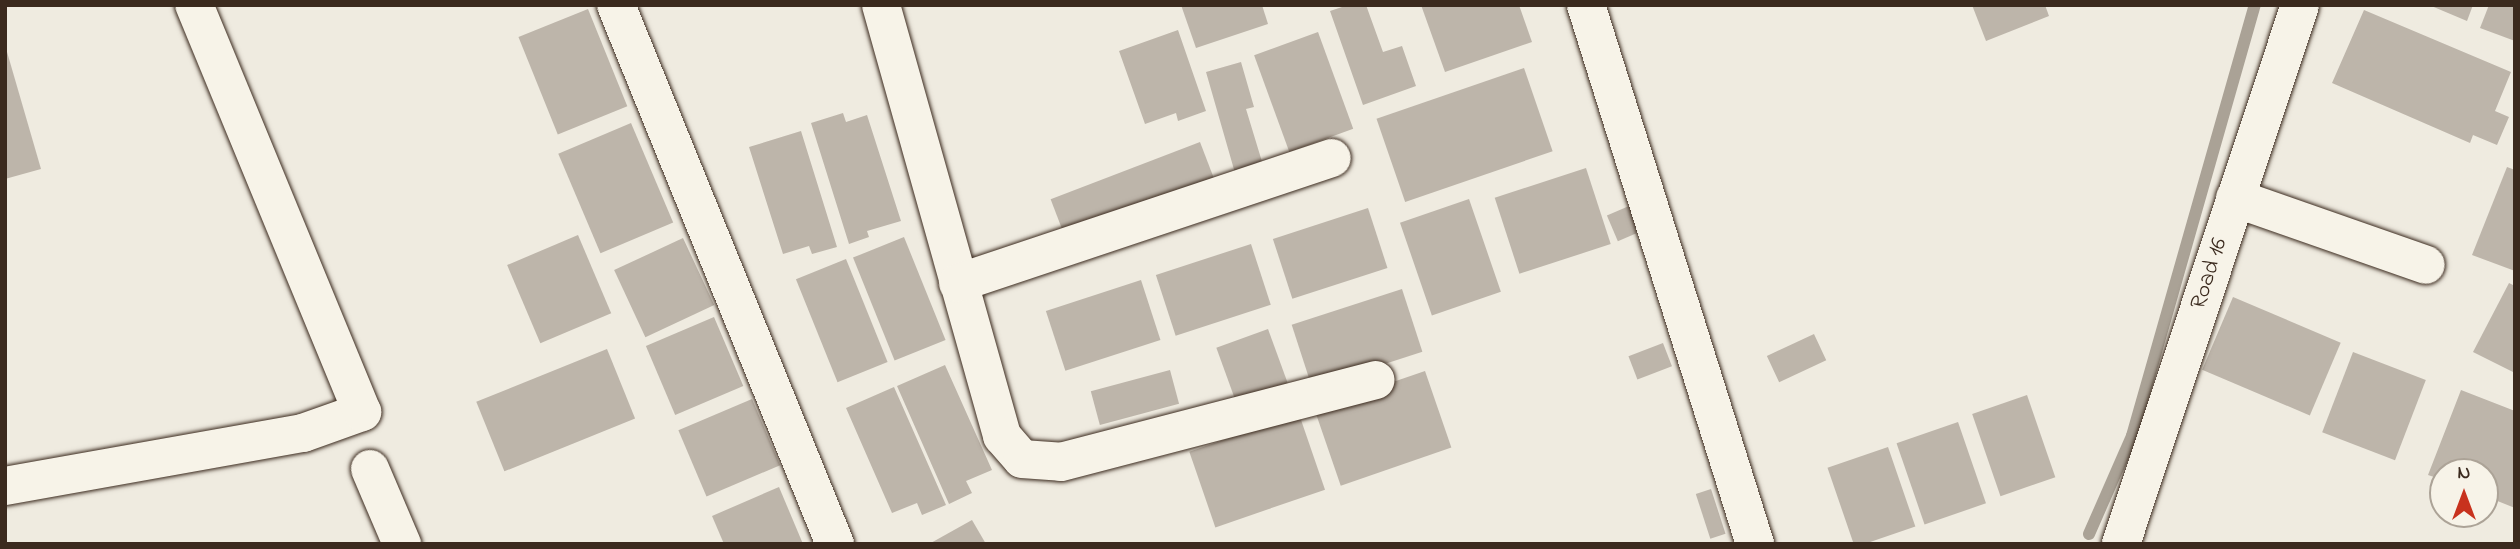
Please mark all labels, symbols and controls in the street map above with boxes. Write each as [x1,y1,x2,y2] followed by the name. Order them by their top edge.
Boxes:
[2186,235,2234,313] street label: Road 16
[2429,458,2499,528] north arrow
[2458,460,2470,487] text: N

